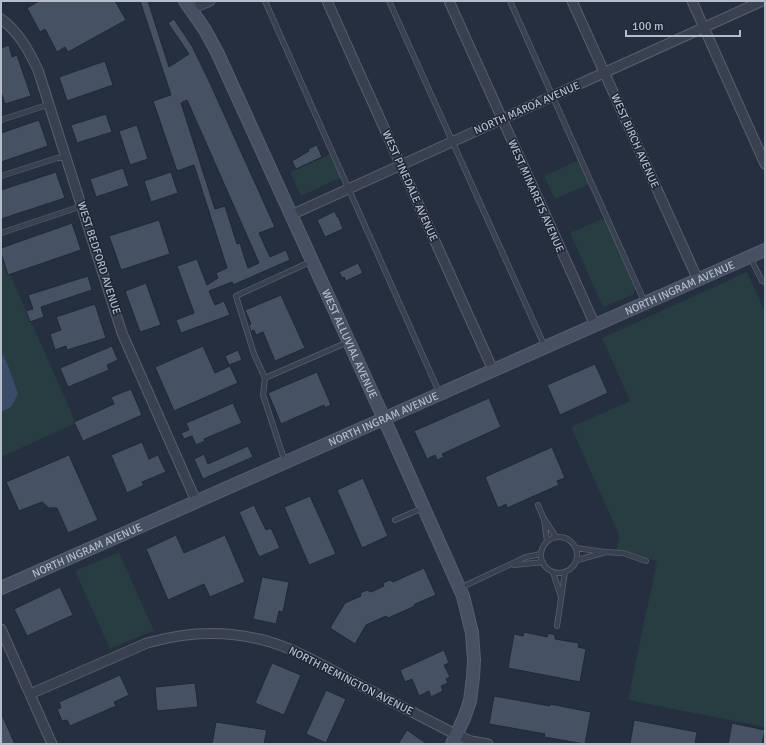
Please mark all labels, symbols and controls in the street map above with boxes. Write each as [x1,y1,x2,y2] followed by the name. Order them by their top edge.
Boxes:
[626,12,740,38] scale bar
[632,19,664,34] text: 100 m
[472,79,582,137] street label: NORTH MAROA AVENUE
[608,92,662,190] street label: WEST BIRCH AVENUE
[380,128,440,244] street label: WEST PINEDALE AVENUE
[505,138,567,254] street label: WEST MINARETS AVENUE
[75,200,123,316] street label: WEST BEDFORD AVENUE
[623,258,736,318] street label: NORTH INGRAM AVENUE
[319,287,380,401] street label: WEST ALLUVIAL AVENUE
[326,389,440,449] street label: NORTH INGRAM AVENUE
[30,520,144,580] street label: NORTH INGRAM AVENUE
[287,644,415,718] street label: NORTH REMINGTON AVENUE

